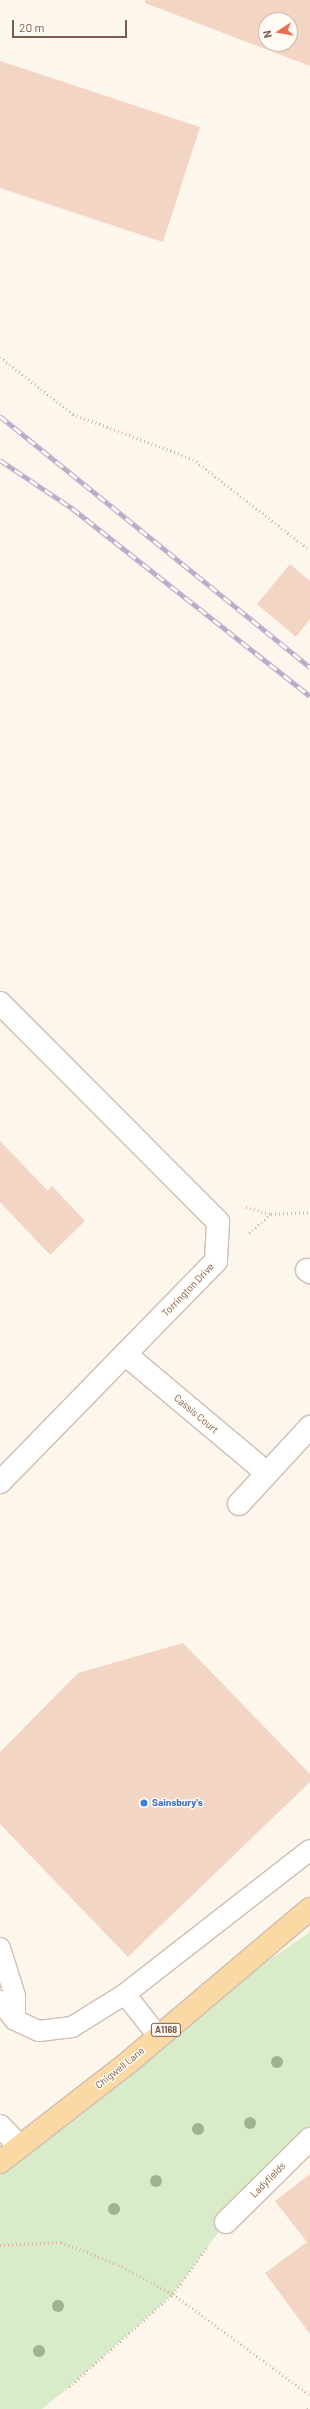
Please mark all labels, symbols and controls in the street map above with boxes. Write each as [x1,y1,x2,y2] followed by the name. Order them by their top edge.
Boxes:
[14,12,129,38] scale bar
[258,12,298,52] north arrow
[19,20,45,34] text: 20 m
[260,29,274,39] text: N
[160,1261,216,1319] street label: Torrington Drive
[171,1392,221,1436] street label: Cassis Court
[152,1797,203,1809] place label: Sainsbury's
[139,1798,149,1808] marker: Sainsbury's
[150,2023,182,2037] road number: A1168
[93,2045,147,2091] street label: Chigwell Lane
[248,2160,288,2200] street label: Ladyfields

